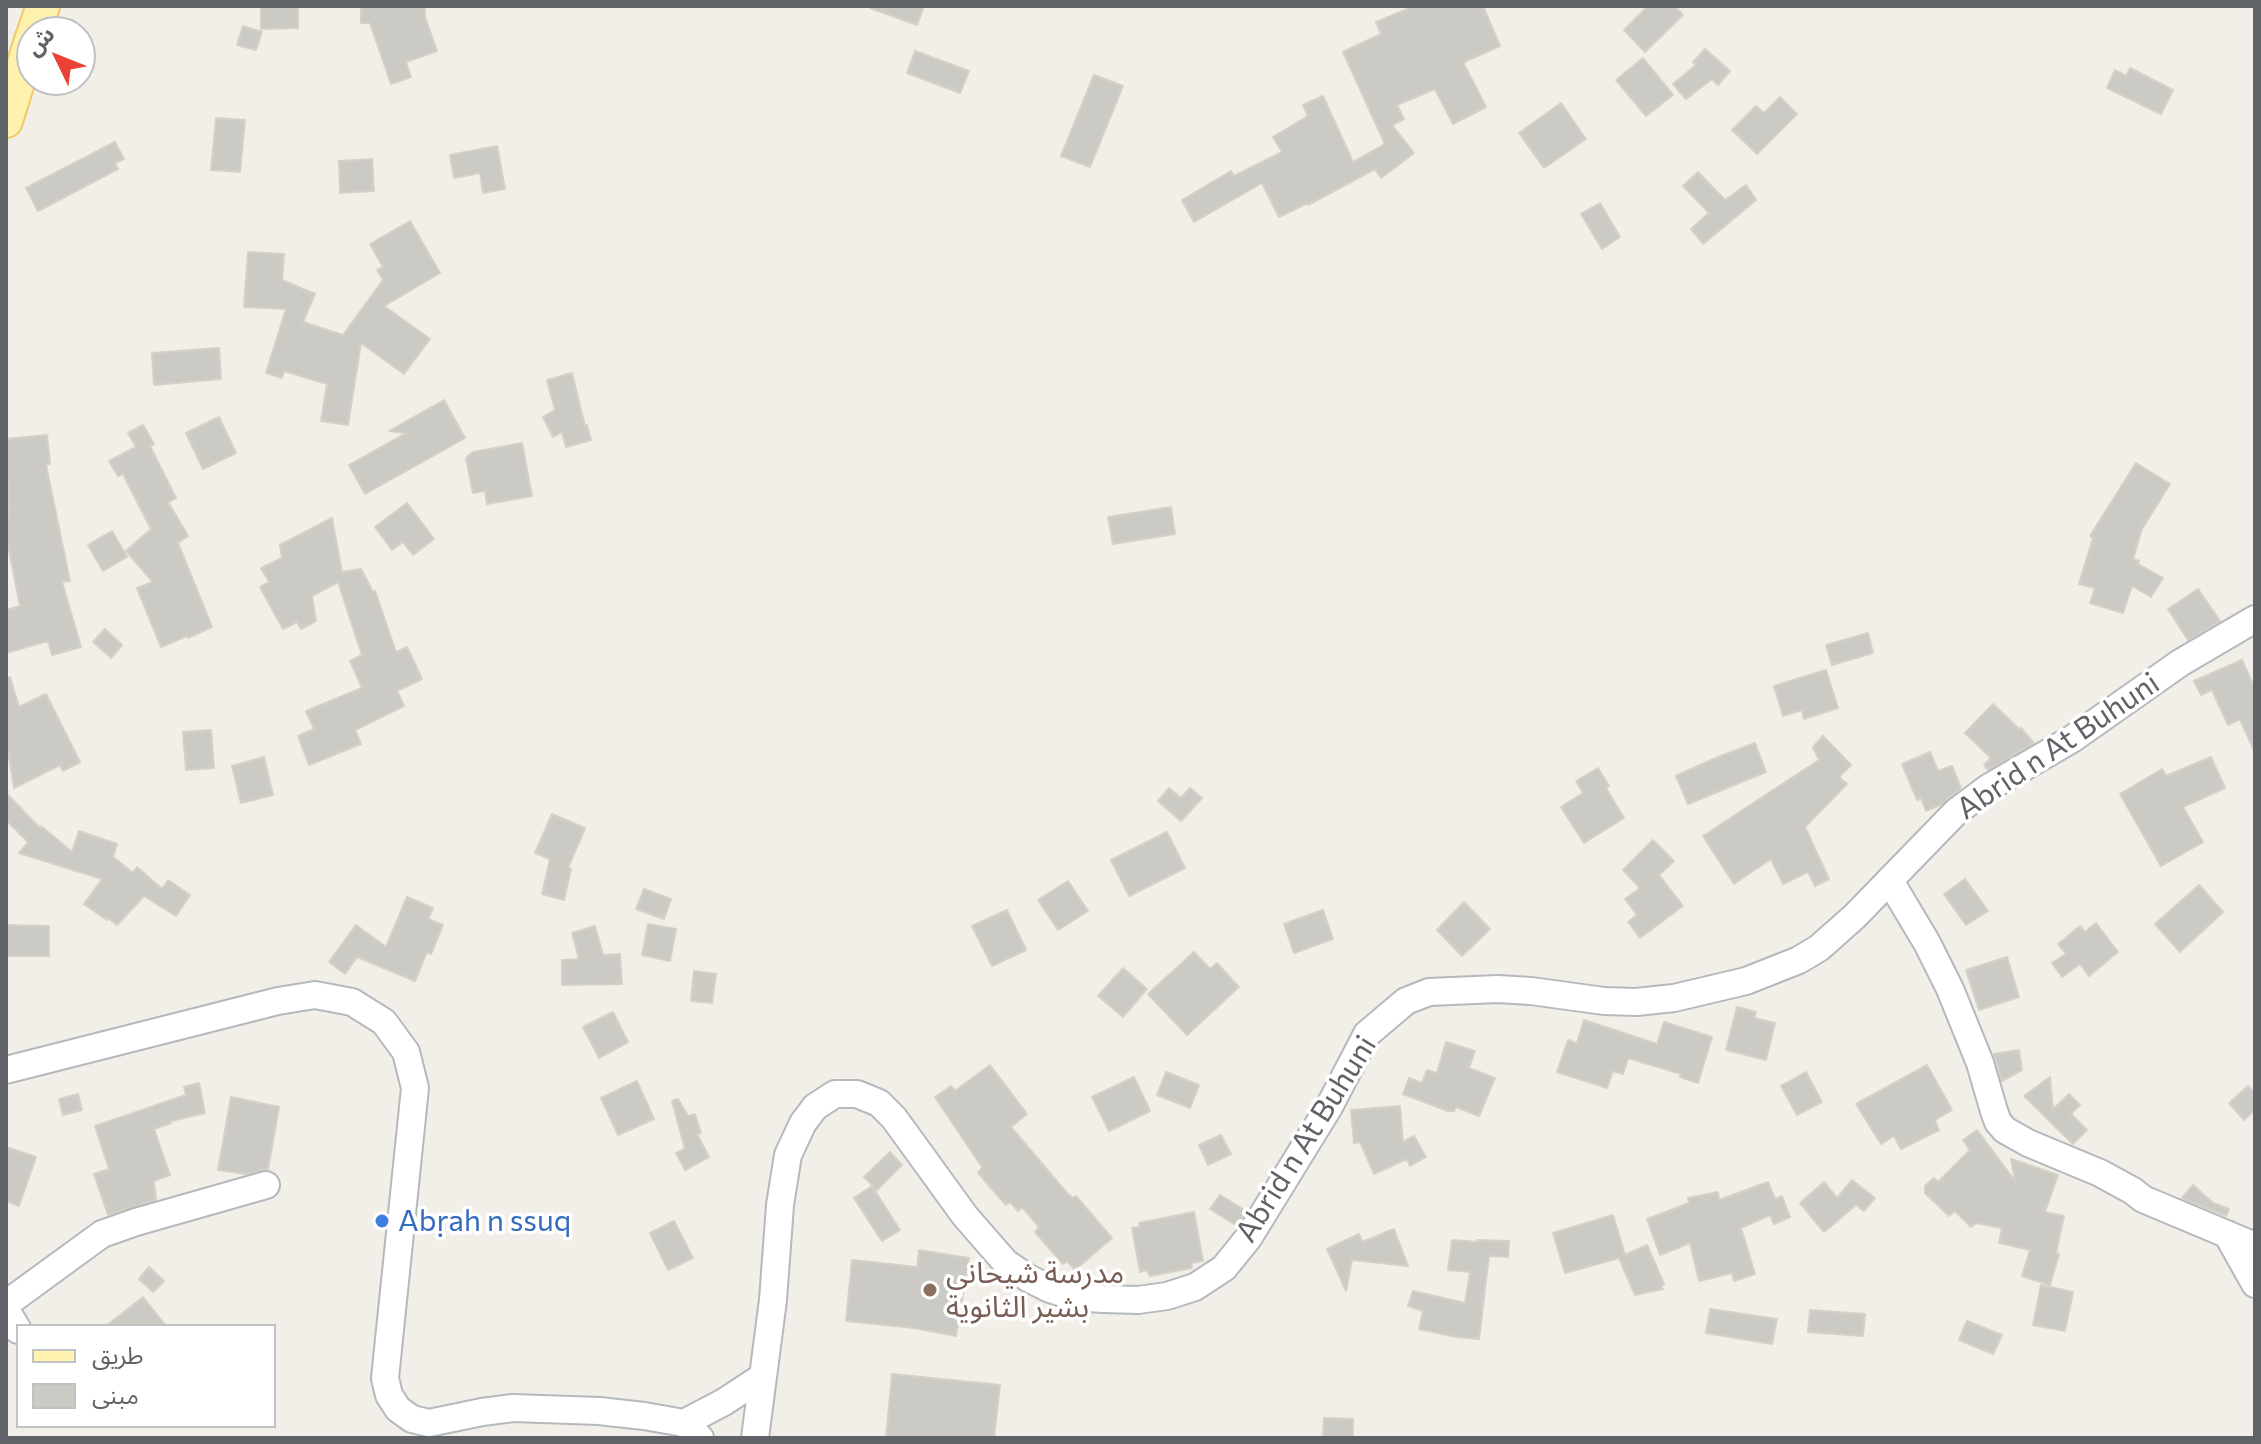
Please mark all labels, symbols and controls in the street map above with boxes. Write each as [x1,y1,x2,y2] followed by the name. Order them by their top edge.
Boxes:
[16,16,96,96] north arrow
[19,20,60,61] text: ش
[1950,665,2166,827] street label: Abrid n At Buhuni
[1228,1029,1384,1249] street label: Abrid n At Buhuni
[398,1203,571,1239] place label: Abṛah n ssuq
[373,1212,391,1230] marker: Abṛah n ssuq
[946,1255,1124,1326] place label: مدرسة شيحاني بشير الثانوية
[921,1281,939,1299] marker: مدرسة شيحاني بشير الثانوية
[16,1324,276,1428] legend
[92,1340,144,1369] text: طريق
[92,1380,139,1409] text: مبنى

